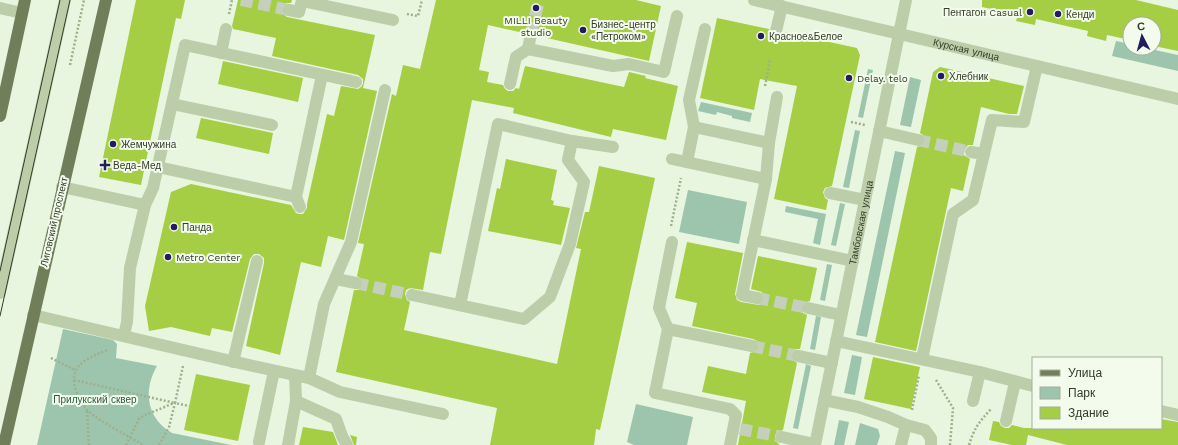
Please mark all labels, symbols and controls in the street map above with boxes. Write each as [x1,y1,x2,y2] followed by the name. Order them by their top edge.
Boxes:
[531,3,541,13] marker: MILLI Beauty studio
[943,7,1022,18] place label: Пентагон Casual
[1025,7,1035,17] marker: Пентагон Casual
[1053,9,1063,19] marker: Кенди
[1066,9,1094,20] place label: Кенди
[504,15,568,38] place label: MILLI Beauty studio
[1122,16,1162,56] north arrow
[591,19,656,42] place label: Бизнес-центр «Петроком»
[1136,20,1146,33] text: С
[578,25,588,35] marker: Бизнес-центр «Петроком»
[756,31,766,41] marker: Красное&Белое
[769,31,843,42] place label: Красное&Белое
[932,36,1001,62] street label: Курская улица
[936,71,946,81] marker: Хлебник
[949,71,989,82] place label: Хлебник
[844,73,854,83] marker: Delay. telo
[857,73,908,84] place label: Delay. telo
[108,139,118,149] marker: Жемчужина
[121,139,177,150] place label: Жемчужина
[100,160,110,170] marker: Веда-Мед
[113,160,161,171] place label: Веда-Мед
[38,176,70,268] street label: Лиговский проспект
[846,179,875,266] street label: Тамбовская улица
[169,222,179,232] marker: Панда
[182,222,212,233] place label: Панда
[163,252,173,262] marker: Metro Center
[176,252,240,263] place label: Metro Center
[1032,357,1162,429] legend
[1068,366,1102,380] text: Улица
[1068,386,1096,400] text: Парк
[53,394,137,405] park label: Прилукский сквер
[1068,406,1109,420] text: Здание

